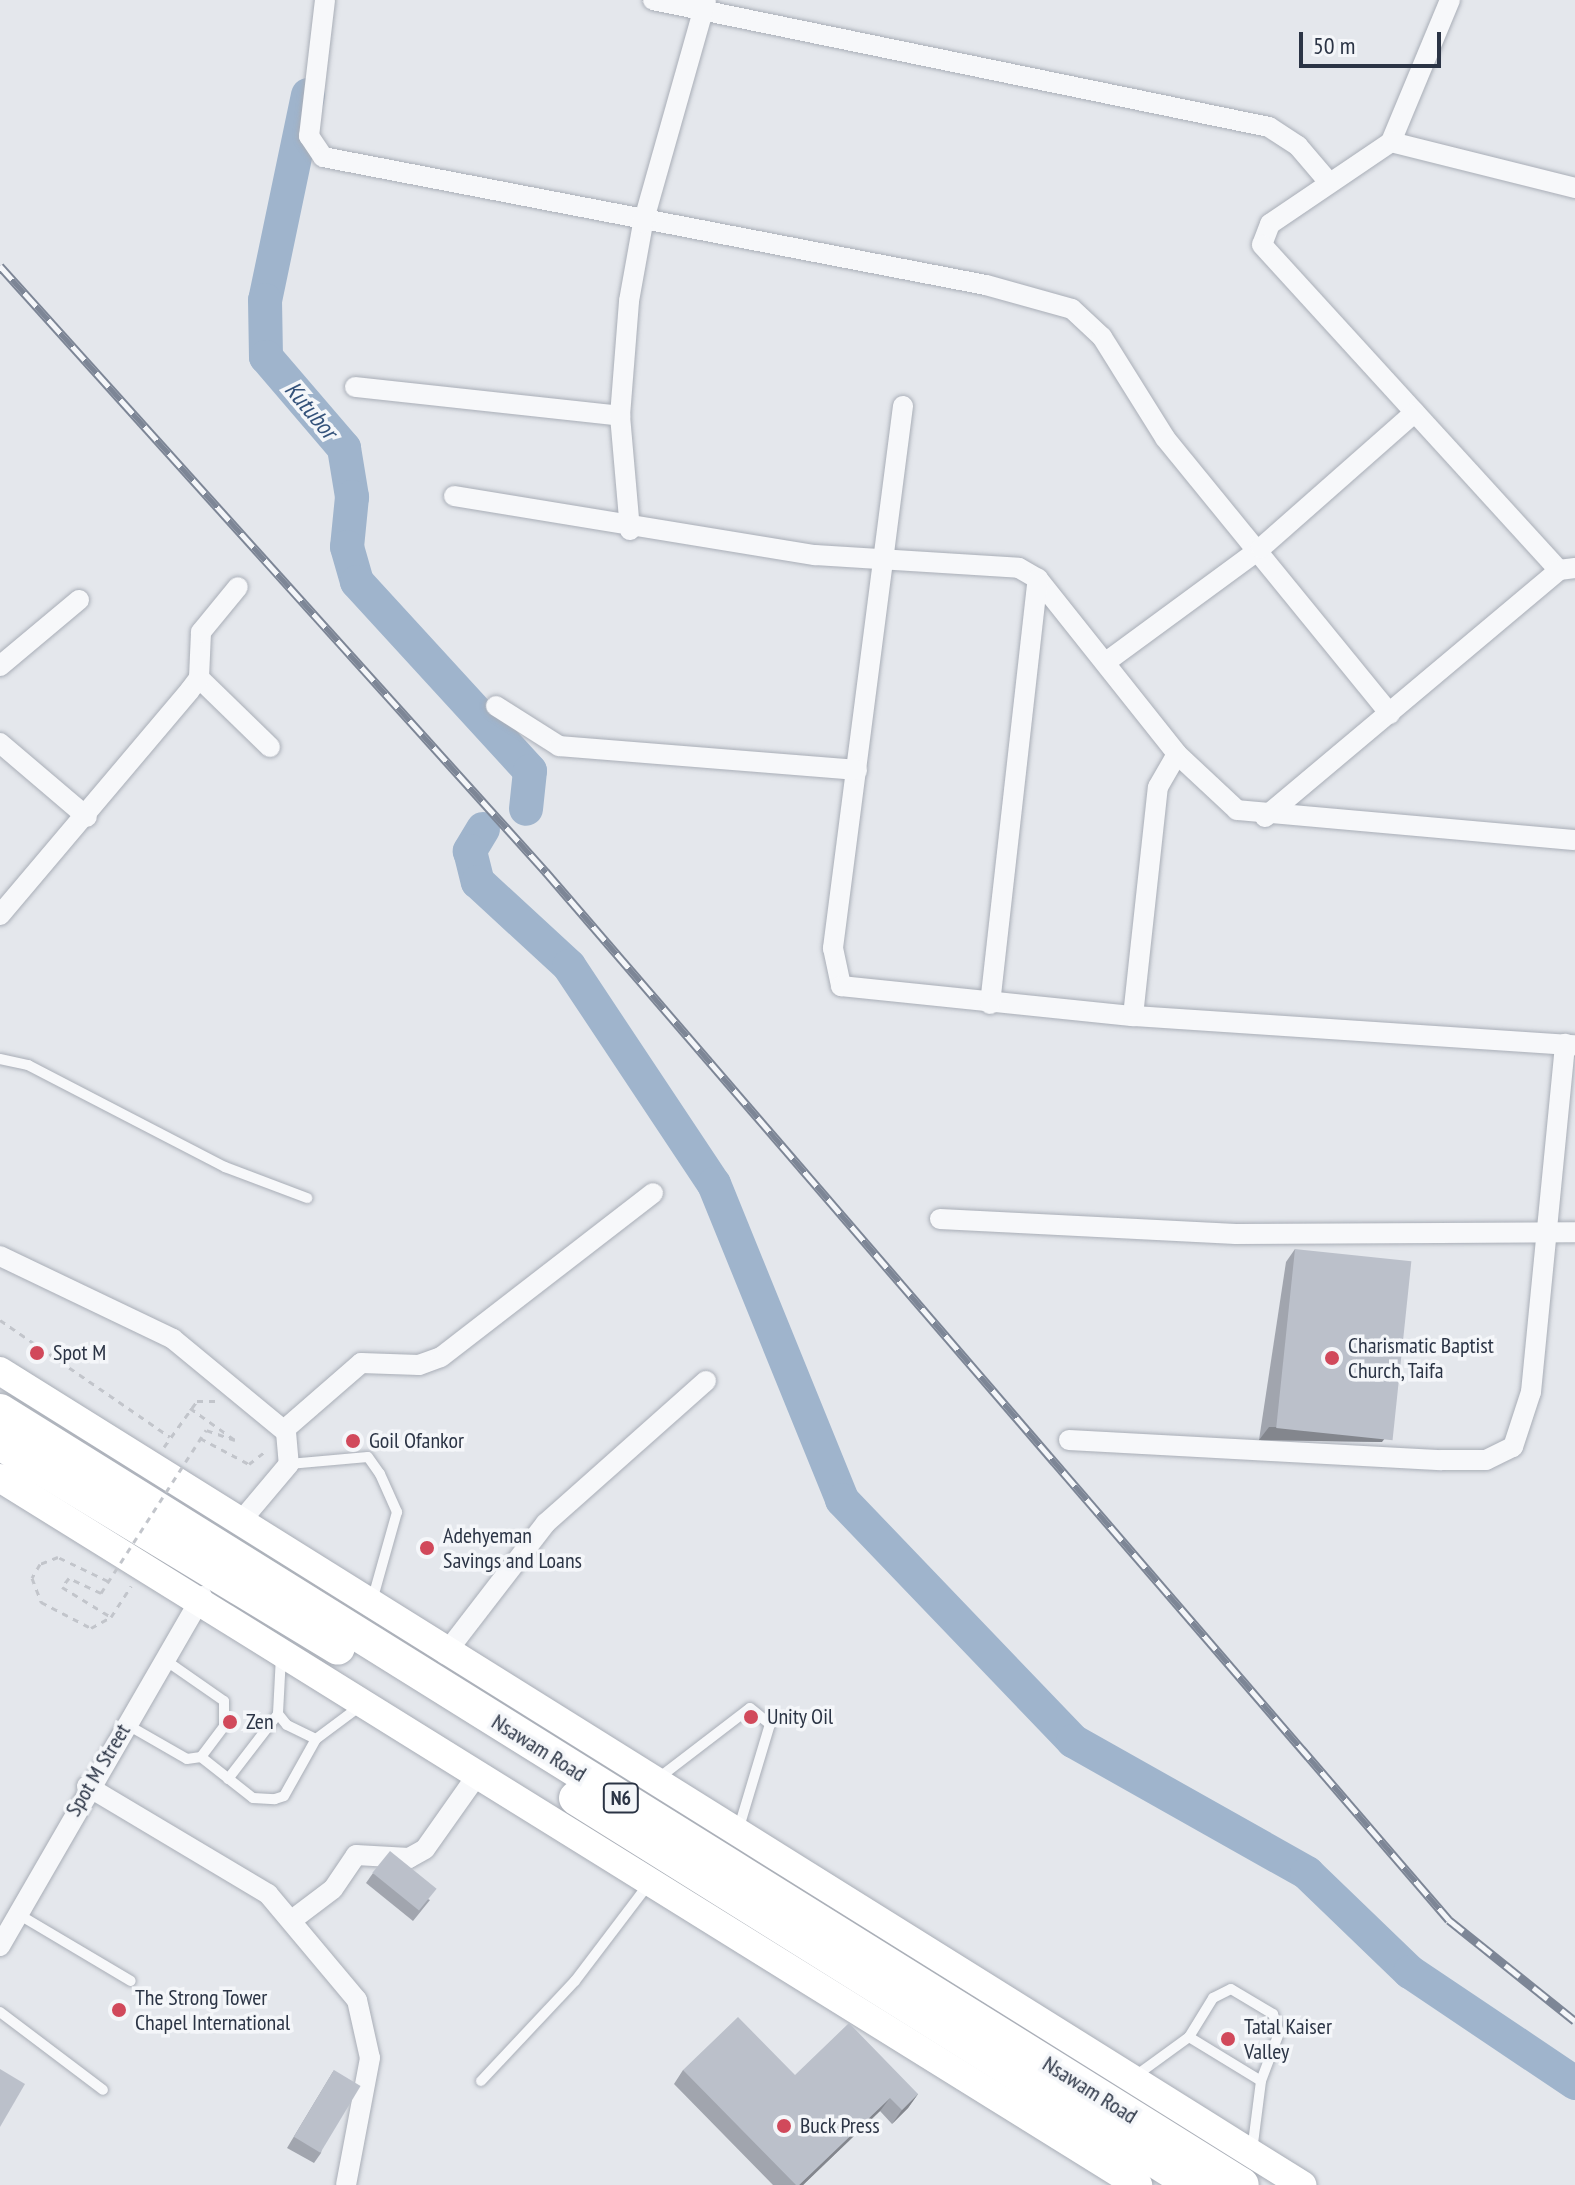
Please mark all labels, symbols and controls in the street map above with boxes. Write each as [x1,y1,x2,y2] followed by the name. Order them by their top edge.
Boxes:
[1303,16,1445,66] scale bar
[1313,30,1355,61] text: 50 m
[279,375,343,445] water label: Kutubor
[1348,1332,1494,1384] place label: Charismatic Baptist Church, Taifa
[53,1340,106,1366] place label: Spot M
[28,1344,46,1362] marker: Spot M
[1323,1349,1341,1367] marker: Charismatic Baptist Church, Taifa
[369,1428,464,1454] place label: Goil Ofankor
[344,1432,362,1450] marker: Goil Ofankor
[443,1522,582,1574] place label: Adehyeman Savings and Loans
[418,1539,436,1557] marker: Adehyeman Savings and Loans
[767,1704,834,1730] place label: Unity Oil
[742,1708,760,1726] marker: Unity Oil
[246,1709,274,1735] place label: Zen
[487,1709,591,1787] street label: Nsawam Road
[221,1713,239,1731] marker: Zen
[60,1719,136,1821] street label: Spot M Street
[601,1782,641,1814] road number: N6
[135,1984,290,2036] place label: The Strong Tower Chapel International
[110,2001,128,2019] marker: The Strong Tower Chapel International
[1244,2013,1332,2064] place label: Tatal Kaiser Valley
[1219,2030,1237,2048] marker: Tatal Kaiser Valley
[1038,2051,1142,2129] street label: Nsawam Road
[800,2113,880,2139] place label: Buck Press
[775,2117,793,2135] marker: Buck Press

